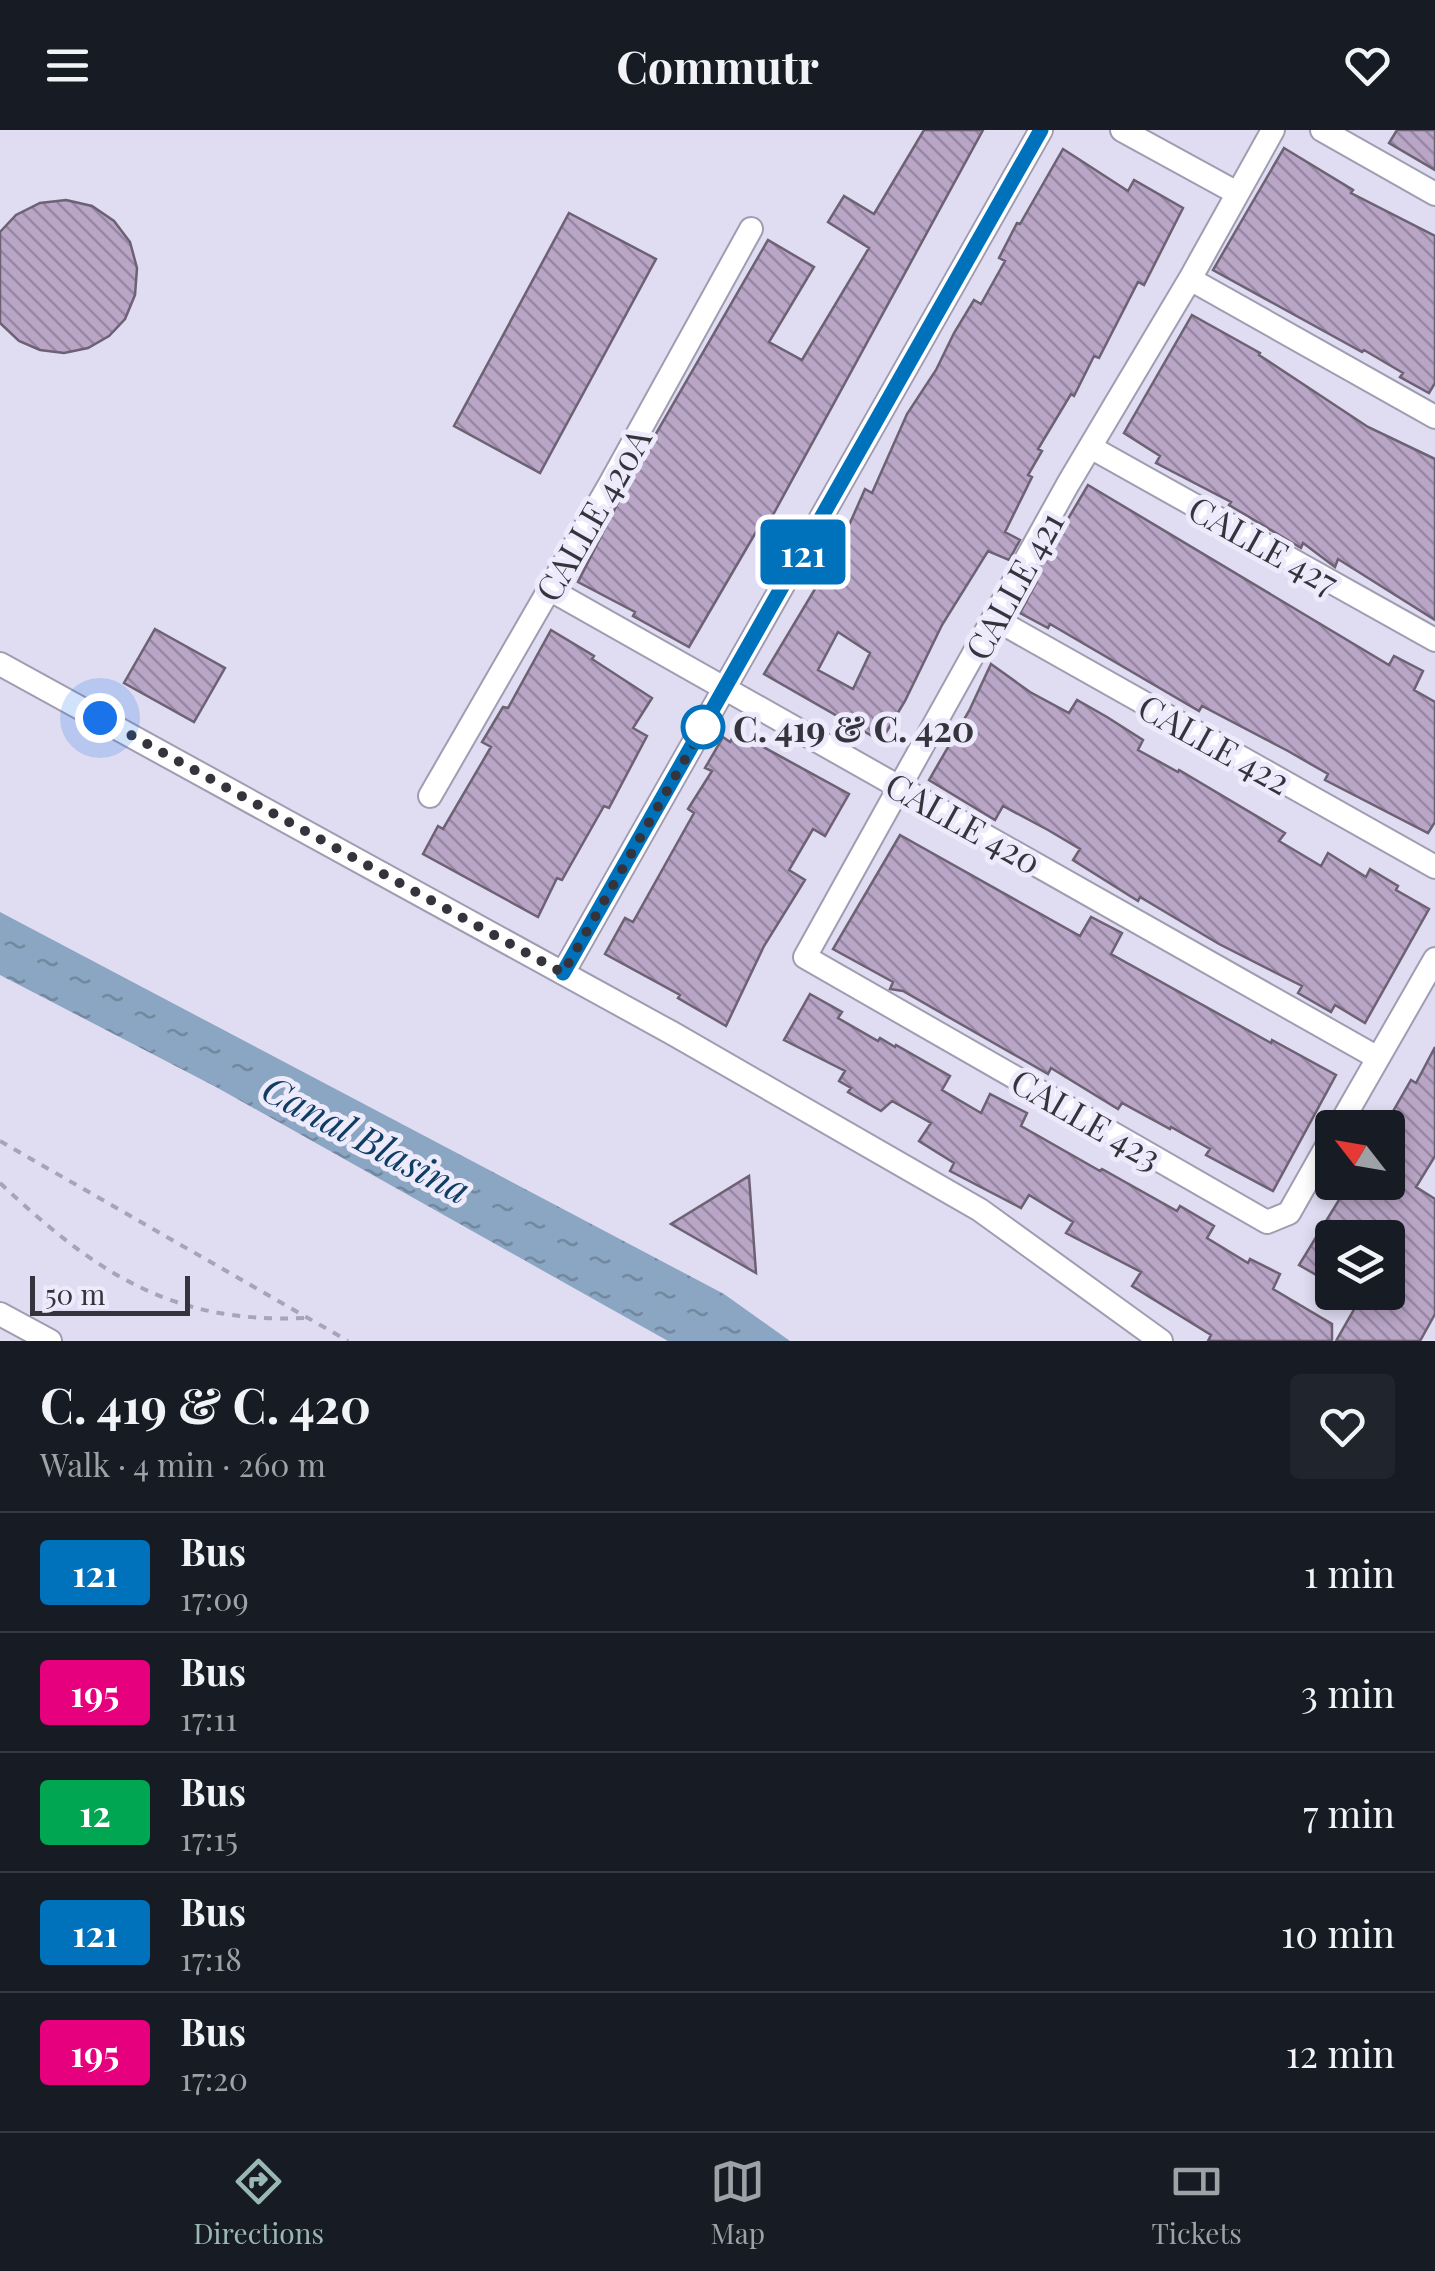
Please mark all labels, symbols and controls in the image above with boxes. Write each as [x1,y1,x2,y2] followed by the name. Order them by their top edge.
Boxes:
[616,35,819,95] text: Commutr
[40,38,95,93] icon: menu
[1340,38,1395,93] icon: heart
[523,418,661,609] street label: CALLE 420A
[1181,484,1347,604] street label: CALLE 427
[953,502,1073,668] street label: CALLE 421
[746,520,860,584] line badge: 121
[780,529,826,576] text: 121
[1131,682,1299,804] street label: CALLE 422
[75,693,125,743] your location
[733,704,974,751] place label: C. 419 & C. 420
[682,706,724,748] marker: C. 419 & C. 420
[878,760,1050,884] street label: CALLE 420
[1003,1056,1171,1180] street label: CALLE 423
[254,1062,480,1214] water label: Canal Blasina
[1315,1110,1405,1200] north arrow
[1315,1110,1405,1310] map controls
[1315,1220,1405,1310] button: layers
[30,1271,190,1316] scale bar
[45,1275,105,1312] text: 50 m
[40,1372,371,1436] text: C. 419 & C. 420
[1290,1374,1395,1479] button: heart
[40,1442,326,1485] text: Walk · 4 min · 260 m
[180,1525,246,1576] text: Bus
[1304,1547,1395,1598] text: 1 min
[72,1549,118,1596] text: 121
[180,1576,249,1619] text: 17:09
[180,1645,246,1696] text: Bus
[1301,1667,1395,1718] text: 3 min
[71,1669,119,1716] text: 195
[180,1696,237,1739] text: 17:11
[180,1765,246,1816] text: Bus
[1303,1787,1395,1838] text: 7 min
[79,1789,111,1836] text: 12
[180,1816,238,1859] text: 17:15
[180,1885,246,1936] text: Bus
[1281,1907,1395,1958] text: 10 min
[72,1909,118,1956] text: 121
[180,1936,242,1979] text: 17:18
[180,2005,246,2056] text: Bus
[1286,2027,1395,2078] text: 12 min
[71,2029,119,2076] text: 195
[180,2056,248,2099] text: 17:20
[193,2154,324,2251] tab: Directions
[710,2154,765,2251] tab: Map
[1151,2154,1242,2251] tab: Tickets

